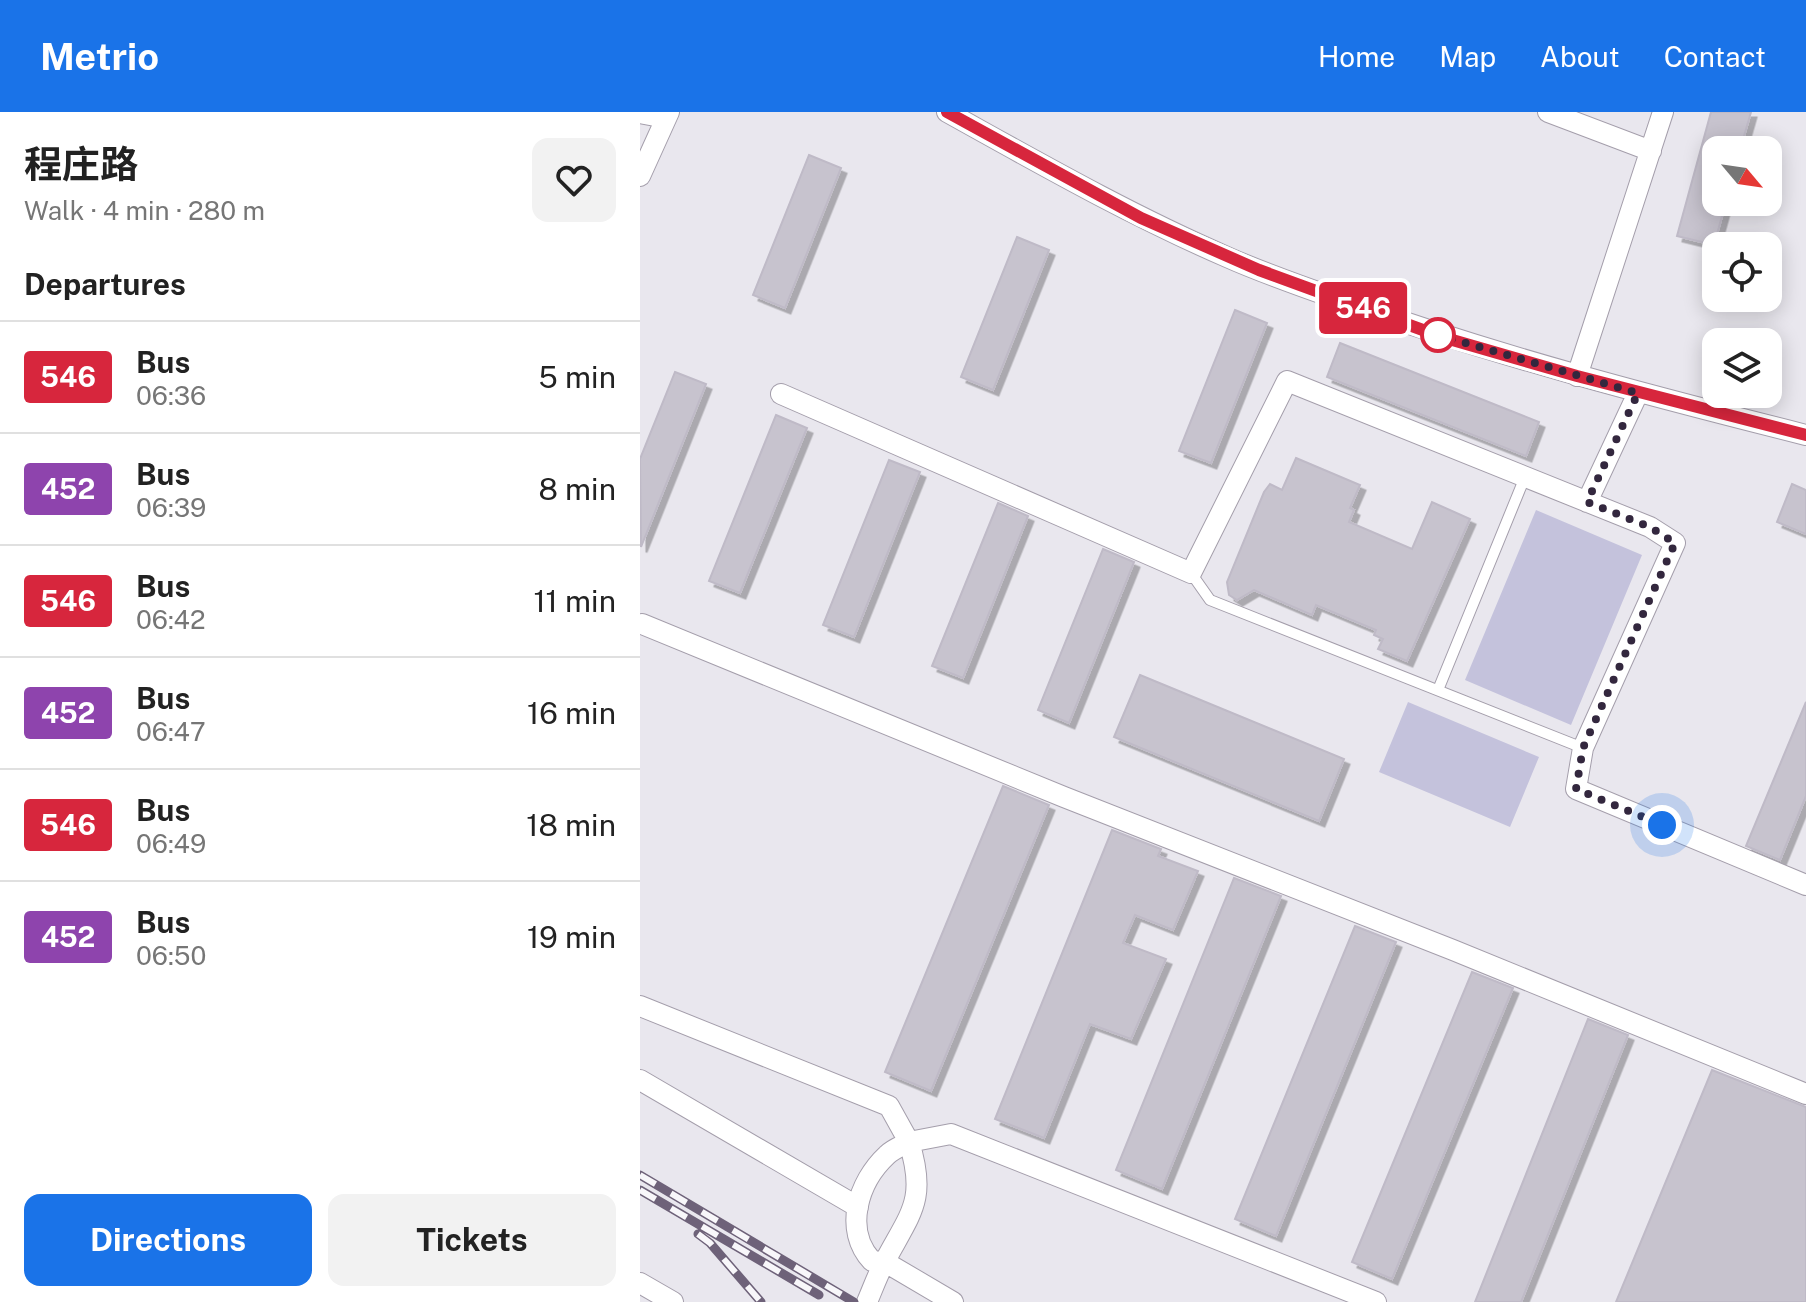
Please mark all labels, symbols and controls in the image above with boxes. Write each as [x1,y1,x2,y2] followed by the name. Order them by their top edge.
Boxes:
[40,34,159,79] text: Metrio
[1318,40,1395,73] text: Home
[1439,40,1496,73] text: Map
[1540,40,1620,73] text: About
[1664,40,1766,73] text: Contact
[1702,136,1782,216] north arrow
[1702,136,1782,408] map controls
[532,138,616,222] button: heart
[24,142,138,187] text: 程庄路
[24,195,265,226] text: Walk · 4 min · 280 m
[1702,232,1782,312] button: locate
[24,266,186,302] text: Departures
[1317,282,1409,334] line badge: 546
[1335,291,1391,324] text: 546
[1421,318,1455,352] unlabelled marker
[1702,328,1782,408] button: layers
[136,344,190,380] text: Bus
[539,359,616,395] text: 5 min
[40,360,96,393] text: 546
[136,380,206,411] text: 06:36
[136,456,190,492] text: Bus
[538,471,616,507] text: 8 min
[41,472,95,505] text: 452
[136,492,206,523] text: 06:39
[136,568,190,604] text: Bus
[533,583,616,619] text: 11 min
[40,584,96,617] text: 546
[136,604,205,635] text: 06:42
[136,680,190,716] text: Bus
[527,695,616,731] text: 16 min
[41,696,95,729] text: 452
[136,716,206,747] text: 06:47
[136,792,190,828] text: Bus
[1642,805,1682,845] your location
[526,807,616,843] text: 18 min
[40,808,96,841] text: 546
[136,828,206,859] text: 06:49
[136,904,190,940] text: Bus
[527,919,616,955] text: 19 min
[41,920,95,953] text: 452
[136,940,206,971] text: 06:50
[24,1194,312,1286] button: Directions
[328,1194,616,1286] button: Tickets

